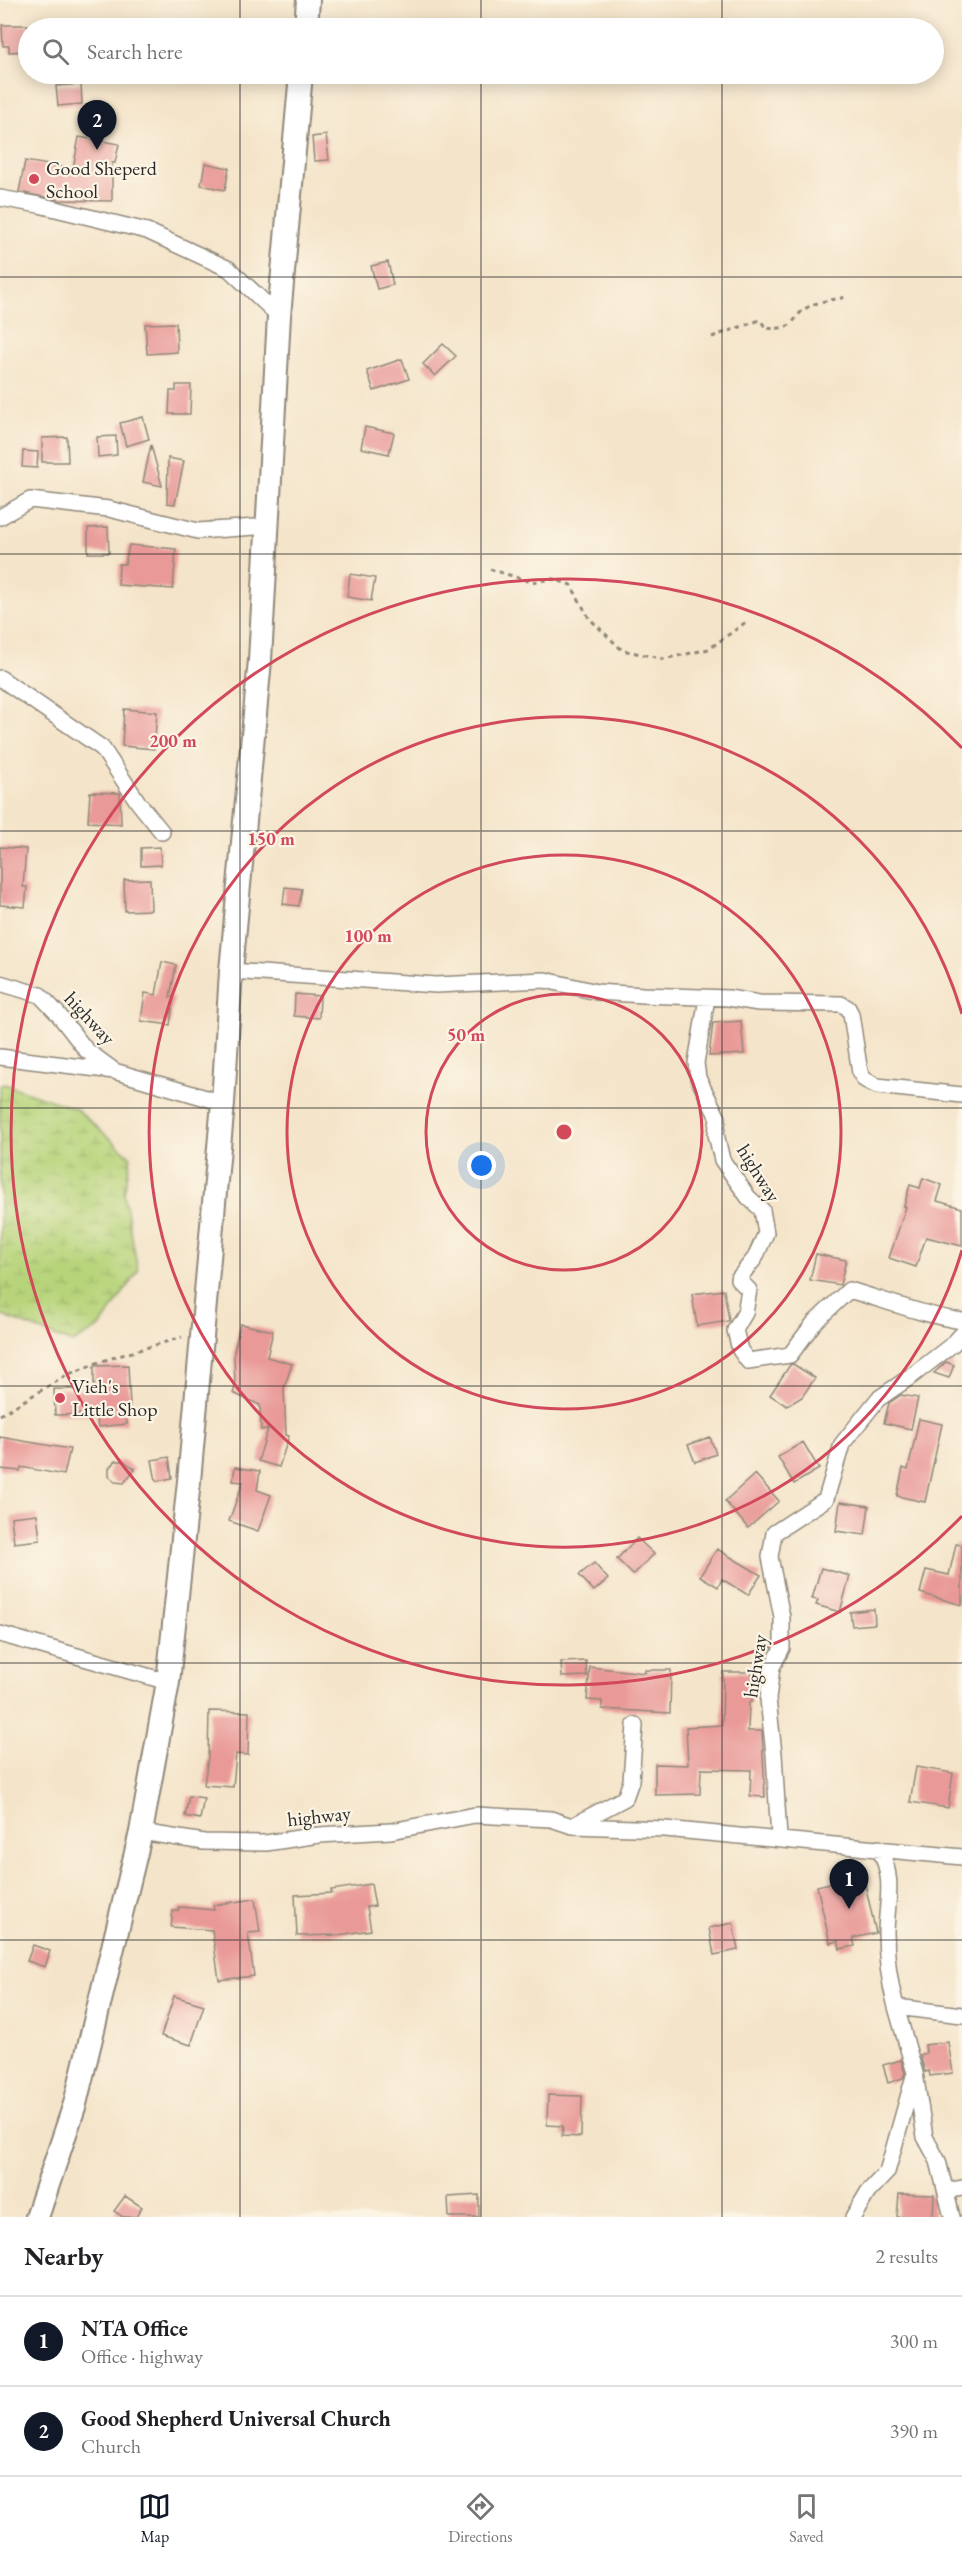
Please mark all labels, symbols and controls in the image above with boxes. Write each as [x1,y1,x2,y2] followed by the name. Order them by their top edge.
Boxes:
[18,18,944,84] search box
[39,35,72,68] icon: search
[87,37,182,66] text: Search here
[78,100,116,150] pin: 2
[46,155,158,204] place label: Good Sheperd School
[27,172,41,186] marker: Good Sheperd School
[149,729,197,752] text: 200 m
[247,827,295,850] text: 150 m
[344,924,392,947] text: 100 m
[59,986,121,1050] street label: highway
[447,1023,485,1046] text: 50 m
[554,1122,574,1142] centre of rings
[731,1139,787,1207] street label: highway
[467,1151,496,1180] your location
[72,1373,158,1422] place label: Vieh's Little Shop
[53,1391,67,1405] marker: Vieh's Little Shop
[737,1632,773,1699] street label: highway
[286,1800,352,1832] street label: highway
[830,1860,868,1909] pin: 1
[24,2239,104,2273] text: Nearby
[875,2243,938,2269] text: 2 results
[81,2314,188,2343] text: NTA Office
[38,2328,49,2354] text: 1
[890,2328,938,2354] text: 300 m
[81,2343,203,2369] text: Office · highway
[81,2404,391,2433] text: Good Shepherd Universal Church
[38,2418,49,2444] text: 2
[890,2418,938,2444] text: 390 m
[81,2433,141,2459] text: Church
[138,2490,171,2547] tab: Map
[448,2490,513,2547] tab: Directions
[789,2490,824,2547] tab: Saved

